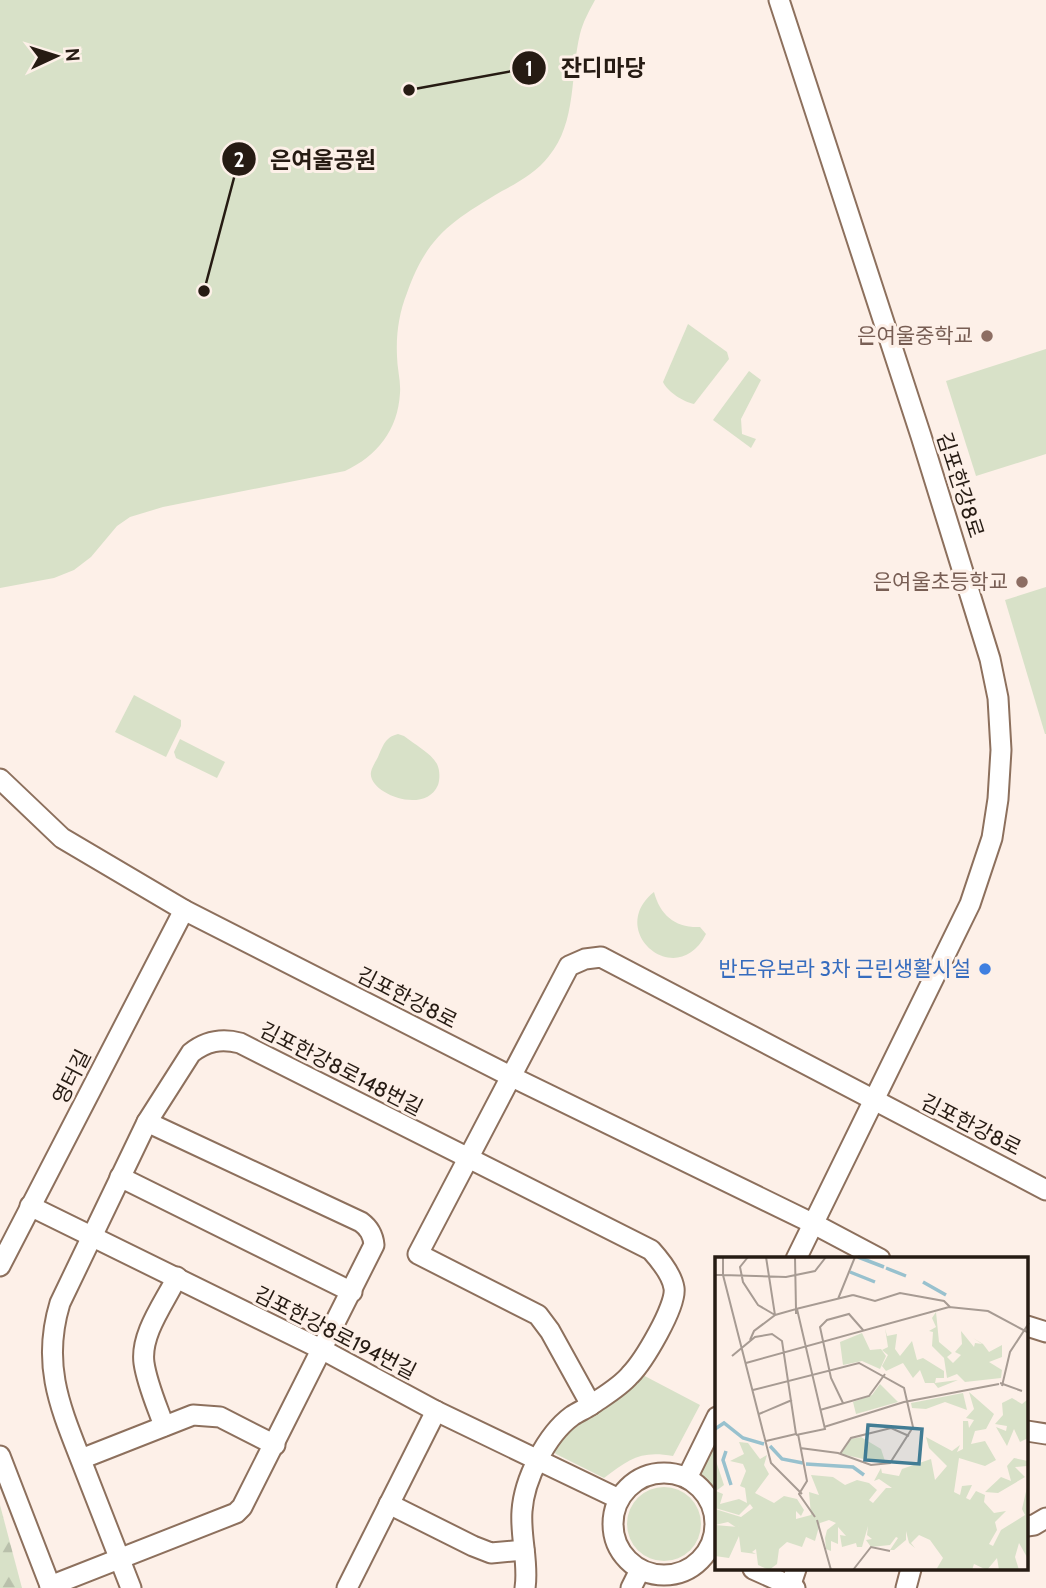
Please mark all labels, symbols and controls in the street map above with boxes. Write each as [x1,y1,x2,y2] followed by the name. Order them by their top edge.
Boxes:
[21,21,91,91] north arrow
[512,46,660,90] callout: 잔디마당
[61,47,84,62] text: N
[561,54,645,82] text: 잔디마당
[525,56,533,81] text: 1
[221,137,390,181] callout: 은여울공원
[270,146,376,174] text: 은여울공원
[233,147,245,172] text: 2
[857,323,973,348] place label: 은여울중학교
[979,328,995,344] marker: 은여울중학교
[932,429,989,541] street label: 김포한강8로
[873,569,1008,594] place label: 은여울초등학교
[1014,574,1030,590] marker: 은여울초등학교
[718,956,971,981] place label: 반도유보라 3차 근린생활시설
[977,961,993,977] marker: 반도유보라 3차 근린생활시설
[353,962,462,1034] street label: 김포한강8로
[256,1017,427,1120] street label: 김포한강8로148번길
[47,1045,96,1108] street label: 영터길
[917,1089,1026,1161] street label: 김포한강8로
[715,1257,1028,1570] inset map
[250,1281,421,1384] street label: 김포한강8로194번길

